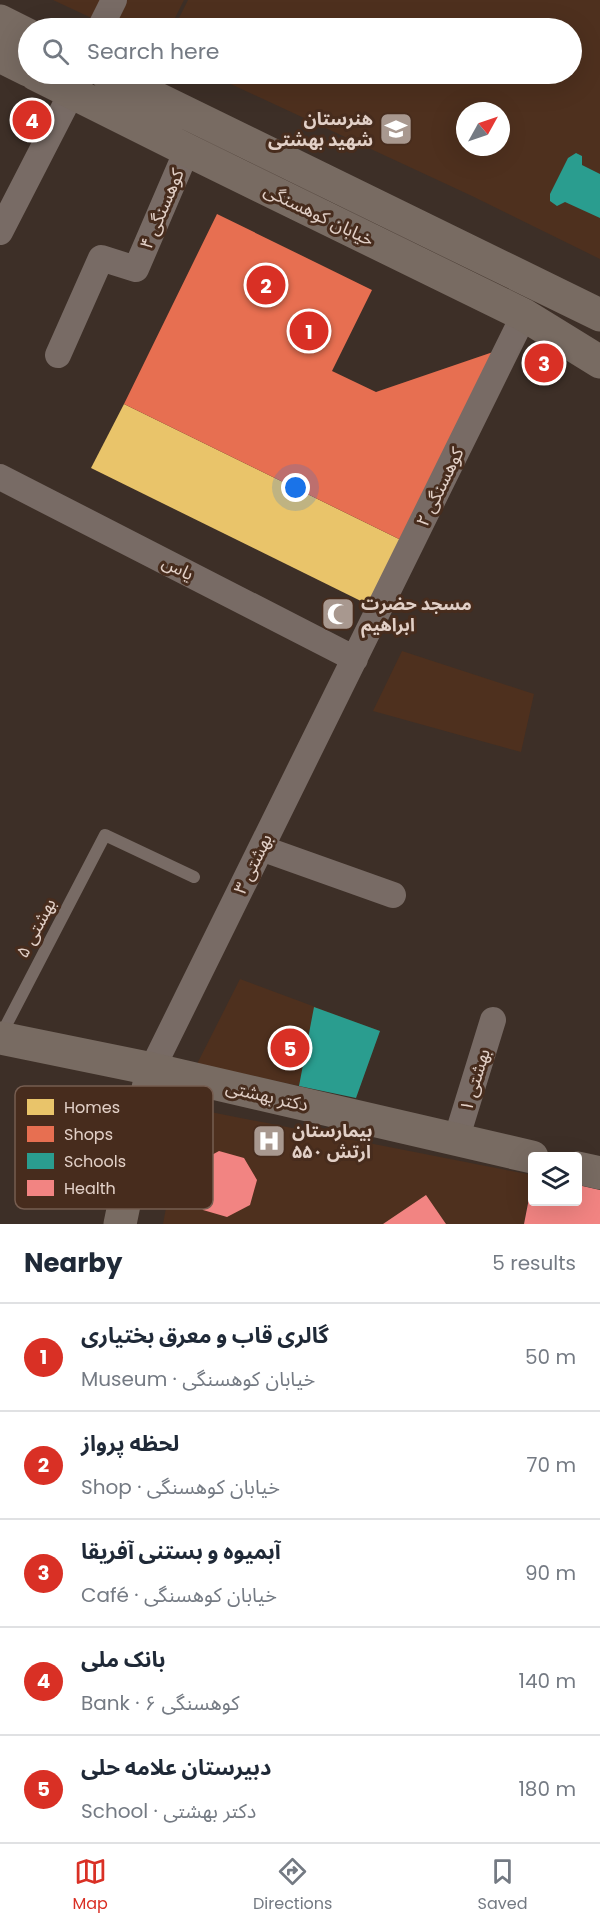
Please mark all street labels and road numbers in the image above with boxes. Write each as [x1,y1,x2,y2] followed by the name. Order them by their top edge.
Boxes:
[133,164,190,253] street label: کوهسنگی ۴
[260,177,379,252] street label: خیابان کوهسنگی
[410,442,470,531] street label: کوهسنگی ۲
[158,549,198,586] street label: یاس
[227,829,278,898] street label: بهشتی ۳
[9,893,62,962] street label: بهشتی ۵
[453,1045,496,1114] street label: بهشتی ۱
[223,1074,311,1117] street label: دکتر بهشتی

